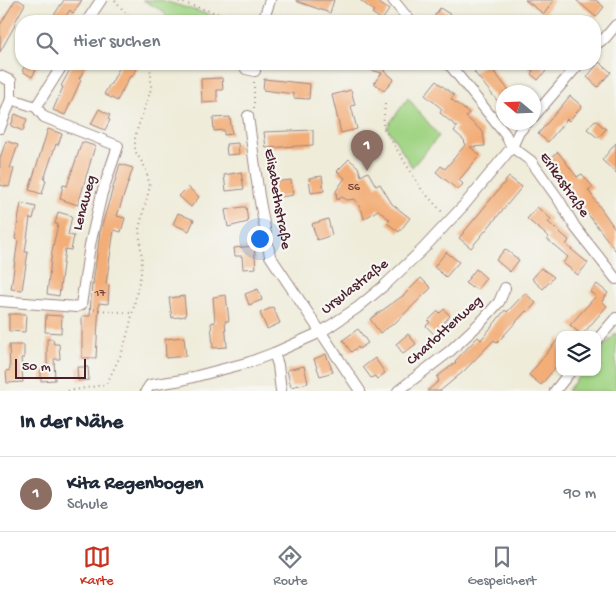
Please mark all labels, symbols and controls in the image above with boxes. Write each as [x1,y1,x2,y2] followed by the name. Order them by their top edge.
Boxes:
[15,15,601,70] search box
[33,29,61,57] icon: search
[73,31,160,54] text: Hier suchen
[496,85,541,130] north arrow
[351,130,383,171] pin: 1
[259,147,295,251] street label: Elisabethstraße
[535,149,593,221] street label: Erikastraße
[69,173,101,233] street label: Lenaweg
[348,181,361,195] house number: 56
[247,226,273,252] your location
[318,255,392,319] street label: Ursulastraße
[93,287,106,301] house number: 17
[403,292,487,370] street label: Charlottenweg
[556,331,601,376] map controls
[556,331,601,376] button: layers
[15,356,86,379] scale bar
[22,359,51,376] text: 50 m
[20,411,123,436] text: In der Nähe
[67,473,203,496] text: Kita Regenbogen
[33,485,39,504] text: 1
[564,485,596,504] text: 90 m
[67,496,108,515] text: Schule
[80,543,113,590] tab: Karte
[273,543,307,590] tab: Route
[467,543,536,590] tab: Gespeichert

